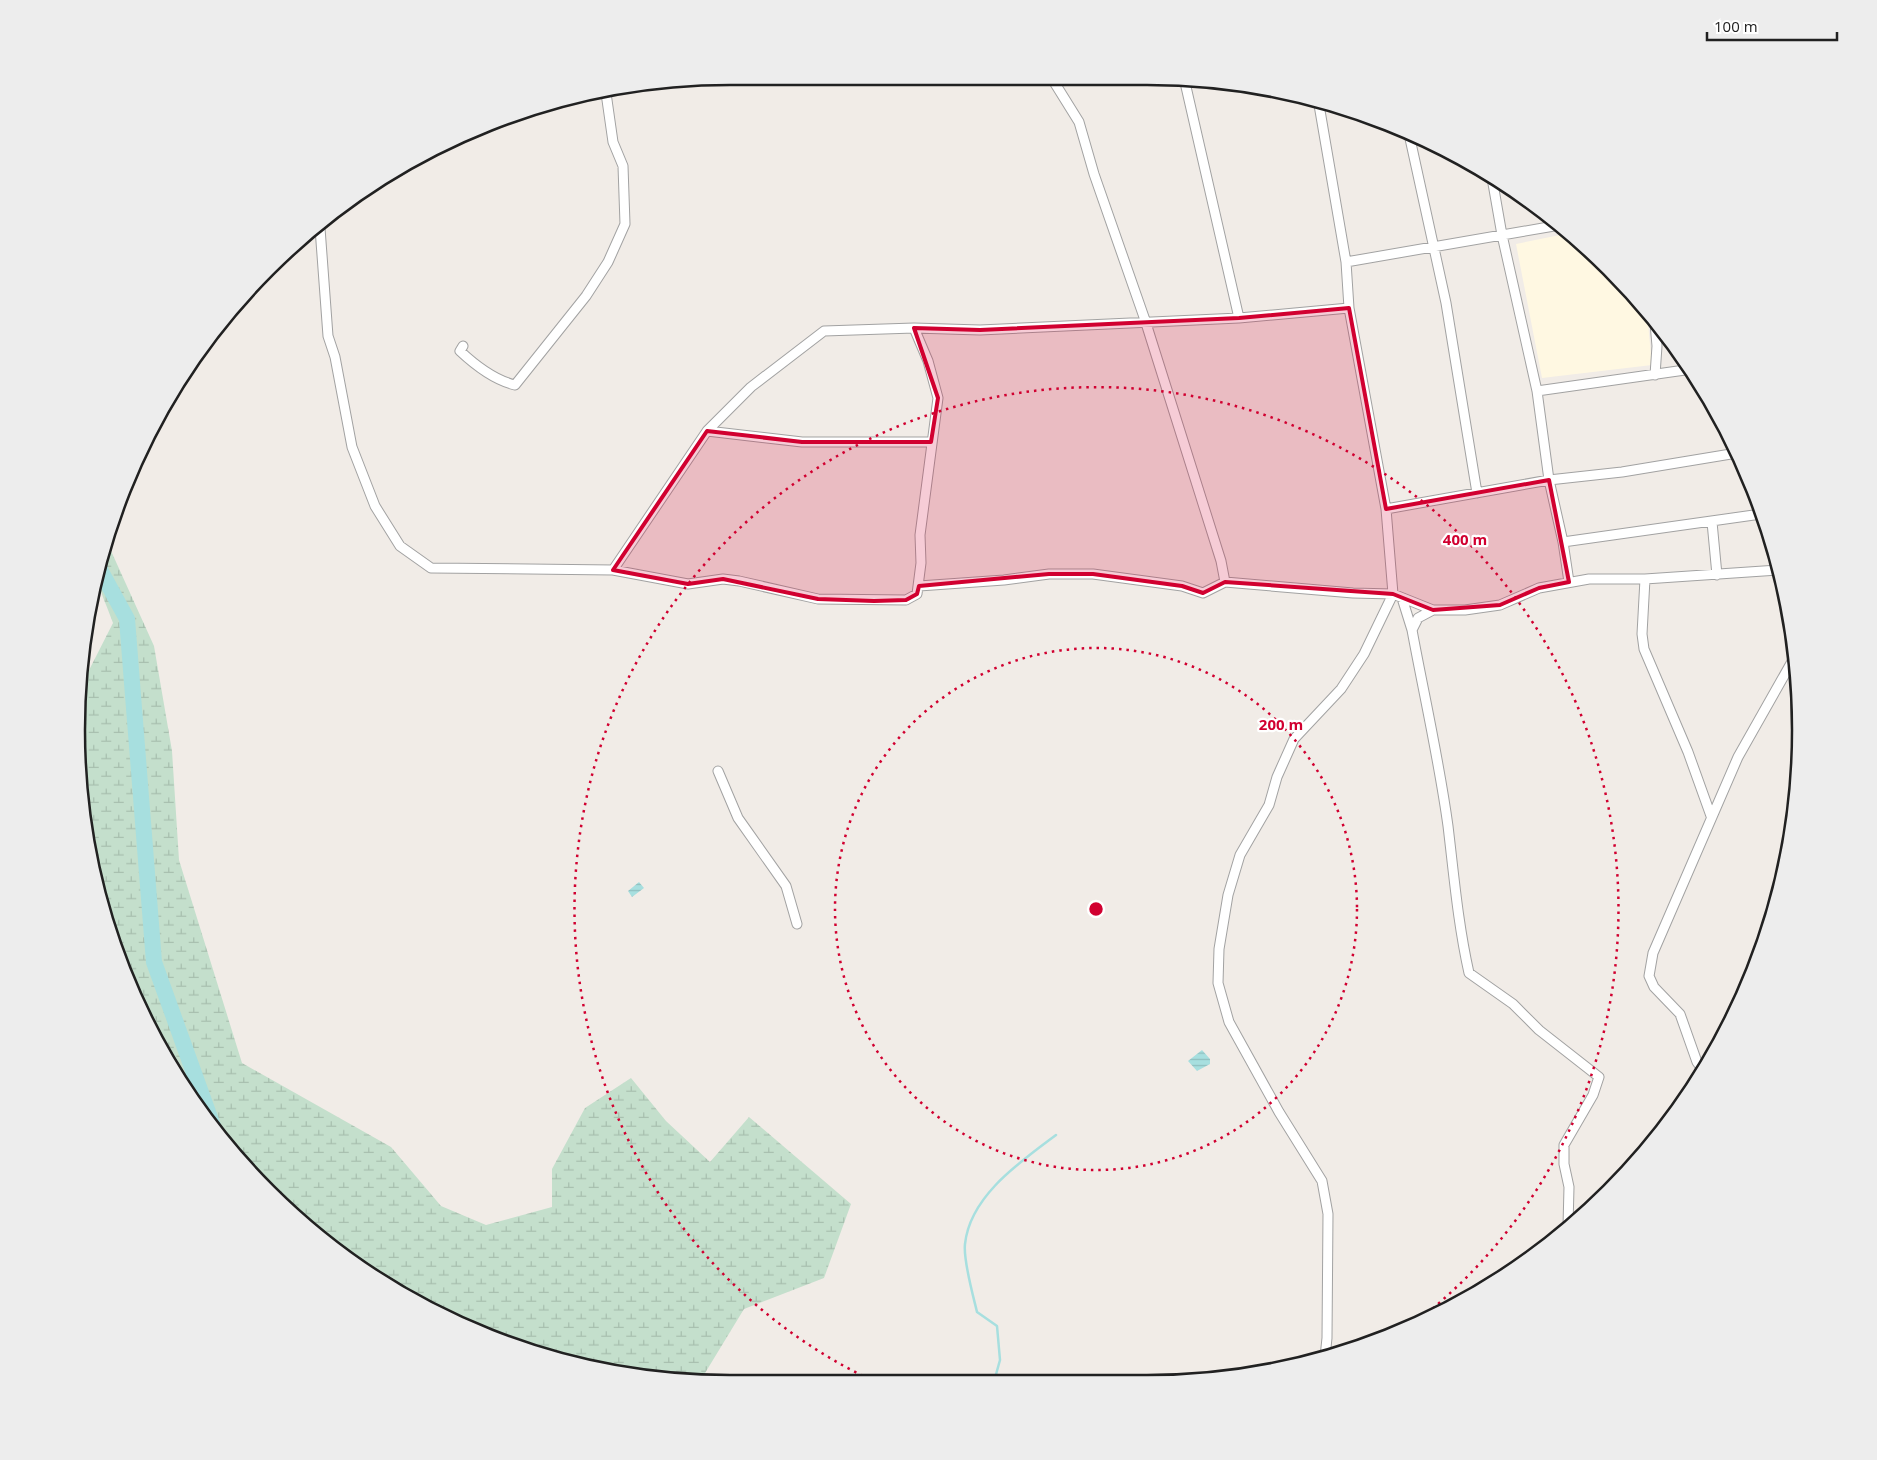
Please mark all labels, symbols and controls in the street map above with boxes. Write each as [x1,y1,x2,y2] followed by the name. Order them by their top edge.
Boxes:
[1707,10,1837,42] scale bar
[1714,16,1758,36] text: 100 m
[1443,529,1487,549] text: 400 m
[1259,714,1303,734] text: 200 m
[1087,900,1105,918] centre of rings

